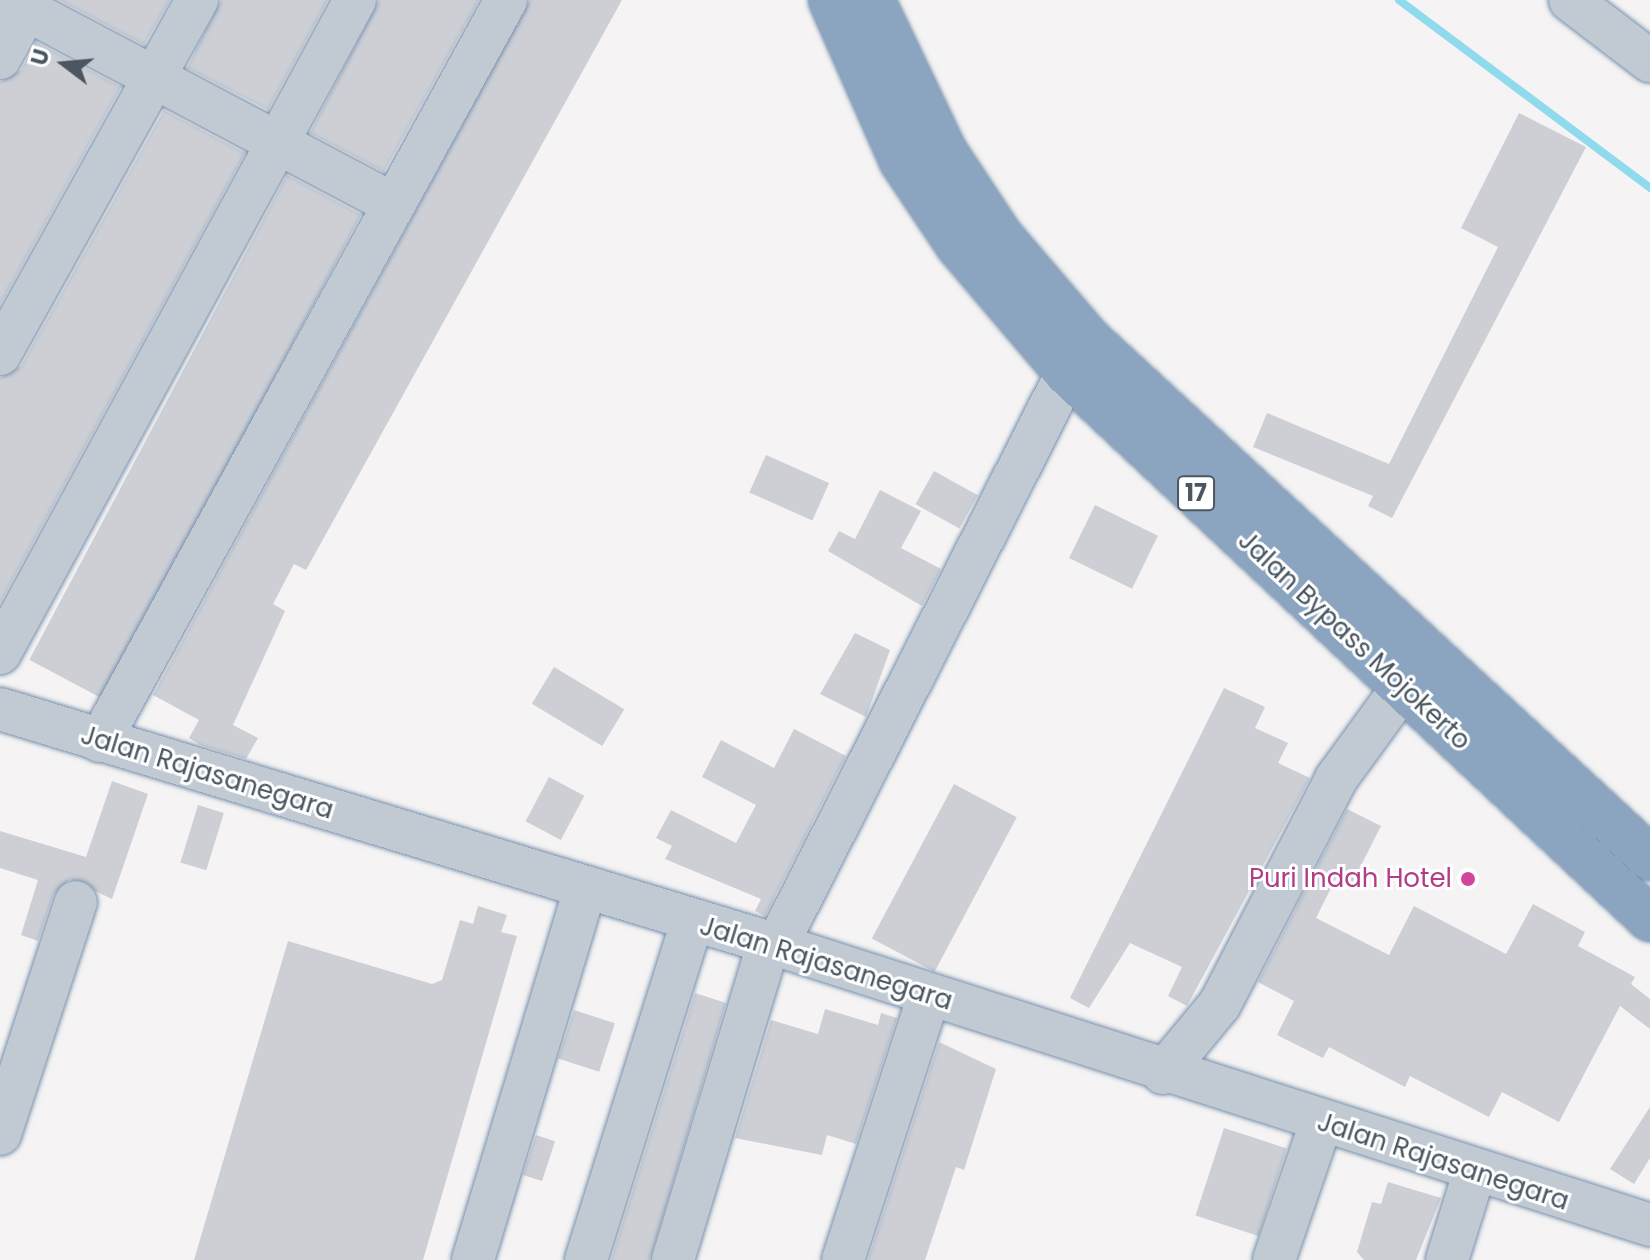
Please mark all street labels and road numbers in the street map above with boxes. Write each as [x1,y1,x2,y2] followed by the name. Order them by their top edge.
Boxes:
[1176,473,1216,513] road number: 17
[1231,525,1477,757] street label: Jalan Bypass Mojokerto
[77,720,337,826] street label: Jalan Rajasanegara
[696,911,956,1017] street label: Jalan Rajasanegara
[1313,1107,1573,1217] street label: Jalan Rajasanegara

